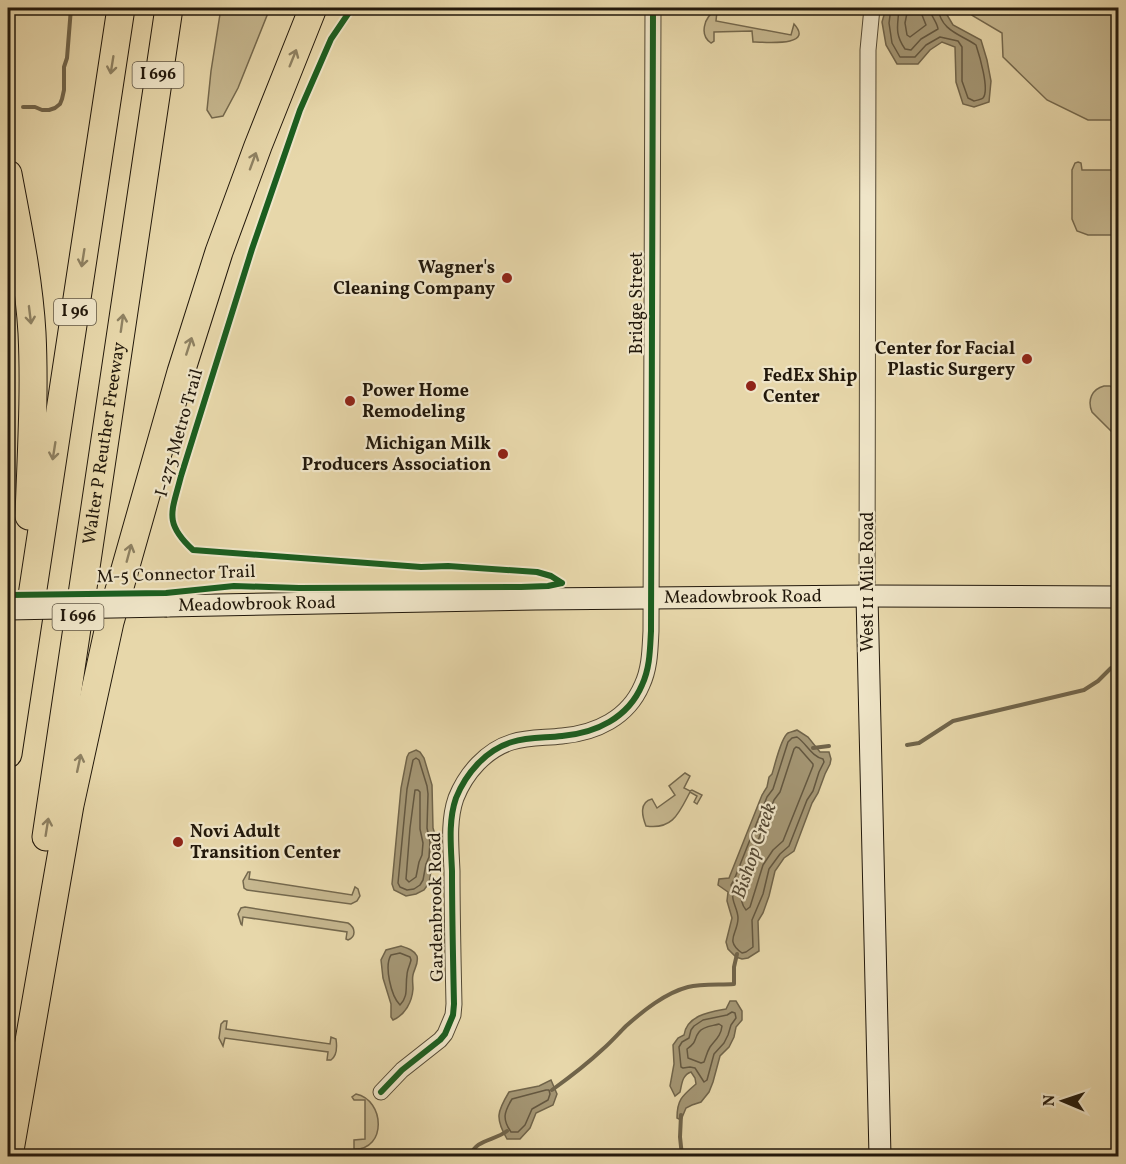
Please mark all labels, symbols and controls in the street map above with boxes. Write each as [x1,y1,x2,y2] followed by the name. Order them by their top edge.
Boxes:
[288,49,299,68] one-way arrow
[107,55,118,75] one-way arrow
[132,62,184,88] road number: I 696
[248,152,259,171] one-way arrow
[77,248,88,267] one-way arrow
[625,252,650,354] street label: Bridge Street
[333,256,495,302] place label: Wagner's Cleaning Company
[500,271,514,285] marker: Wagner's Cleaning Company
[54,299,96,325] road number: I 96
[24,305,35,325] one-way arrow
[116,314,127,333] one-way arrow
[185,337,196,356] one-way arrow
[875,337,1015,383] place label: Center for Facial Plastic Surgery
[77,340,132,546] street label: Walter P Reuther Freeway
[1020,352,1034,366] marker: Center for Facial Plastic Surgery
[763,364,857,410] place label: FedEx Ship Center
[150,366,210,500] street label: I-275 Metro Trail
[362,379,469,425] place label: Power Home Remodeling
[744,379,758,393] marker: FedEx Ship Center
[343,394,357,408] marker: Power Home Remodeling
[302,432,491,478] place label: Michigan Milk Producers Association
[48,440,59,460] one-way arrow
[496,447,510,461] marker: Michigan Milk Producers Association
[856,512,881,652] street label: West 11 Mile Road
[124,544,135,563] one-way arrow
[96,560,256,590] street label: M-5 Connector Trail
[664,584,822,610] street label: Meadowbrook Road
[178,590,336,618] street label: Meadowbrook Road
[52,604,104,630] road number: I 696
[74,754,85,773] one-way arrow
[726,799,784,903] water label: Bishop Creek
[42,818,53,838] one-way arrow
[190,820,341,866] place label: Novi Adult Transition Center
[423,832,451,982] street label: Gardenbrook Road
[171,835,185,849] marker: Novi Adult Transition Center
[1033,1071,1093,1131] north arrow
[1039,1094,1061,1107] text: N

